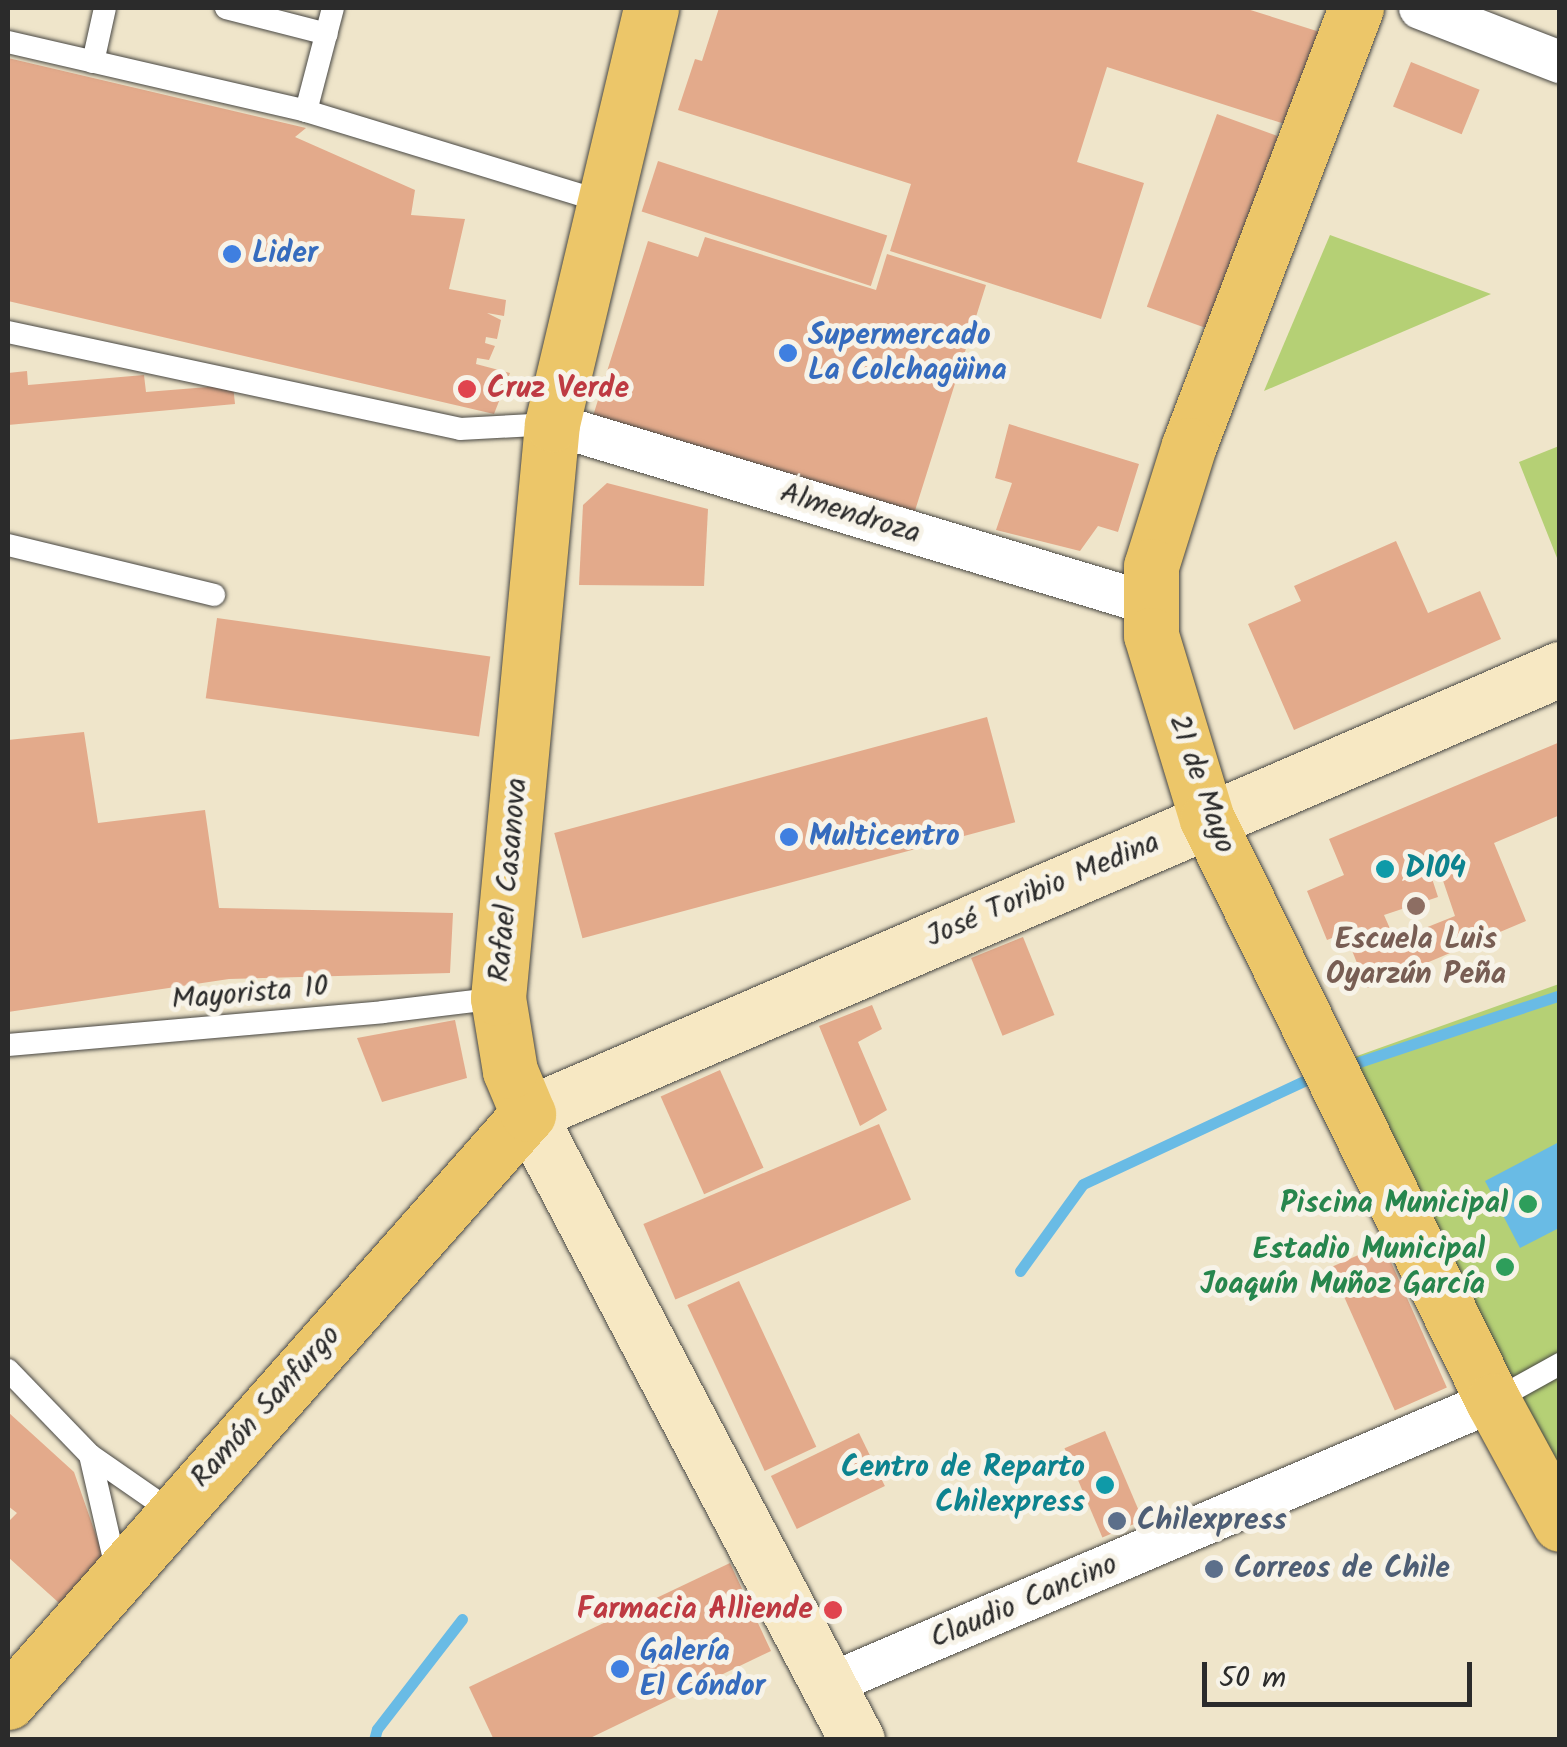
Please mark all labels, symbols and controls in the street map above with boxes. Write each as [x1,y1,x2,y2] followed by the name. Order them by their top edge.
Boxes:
[252,236,318,272] place label: Lider
[221,243,243,265] marker: Lider
[808,318,1007,388] place label: Supermercado La Colchagüina
[777,342,799,364] marker: Supermercado La Colchagüina
[487,371,629,407] place label: Cruz Verde
[456,378,478,400] marker: Cruz Verde
[776,476,924,552] street label: Almendroza
[1159,710,1243,858] street label: 21 de Mayo
[482,776,536,984] street label: Rafael Casanova
[809,819,960,855] place label: Multicentro
[921,825,1165,955] street label: José Toribio Medina
[778,826,800,848] marker: Multicentro
[1405,851,1466,887] place label: D104
[1374,858,1396,880] marker: D104
[1405,895,1427,917] marker: Escuela Luis Oyarzún Peña
[1326,922,1506,992] place label: Escuela Luis Oyarzún Peña
[170,969,330,1019] street label: Mayorista 10
[1280,1186,1508,1222] place label: Piscina Municipal
[1517,1193,1539,1215] marker: Piscina Municipal
[1200,1232,1485,1302] place label: Estadio Municipal Joaquín Muñoz García
[1494,1256,1516,1278] marker: Estadio Municipal Joaquín Muñoz García
[184,1318,348,1496] street label: Ramón Sanfurgo
[841,1450,1085,1520] place label: Centro de Reparto Chilexpress
[1094,1474,1116,1496] marker: Centro de Reparto Chilexpress
[1137,1503,1287,1539] place label: Chilexpress
[1106,1510,1128,1532] marker: Chilexpress
[925,1546,1123,1658] street label: Claudio Cancino
[1234,1551,1450,1587] place label: Correos de Chile
[1203,1558,1225,1580] marker: Correos de Chile
[577,1592,813,1628] place label: Farmacia Alliende
[822,1599,844,1621] marker: Farmacia Alliende
[640,1634,765,1704] place label: Galería El Cóndor
[1207,1642,1477,1704] scale bar
[1219,1655,1286,1703] text: 50 m
[609,1658,631,1680] marker: Galería El Cóndor

